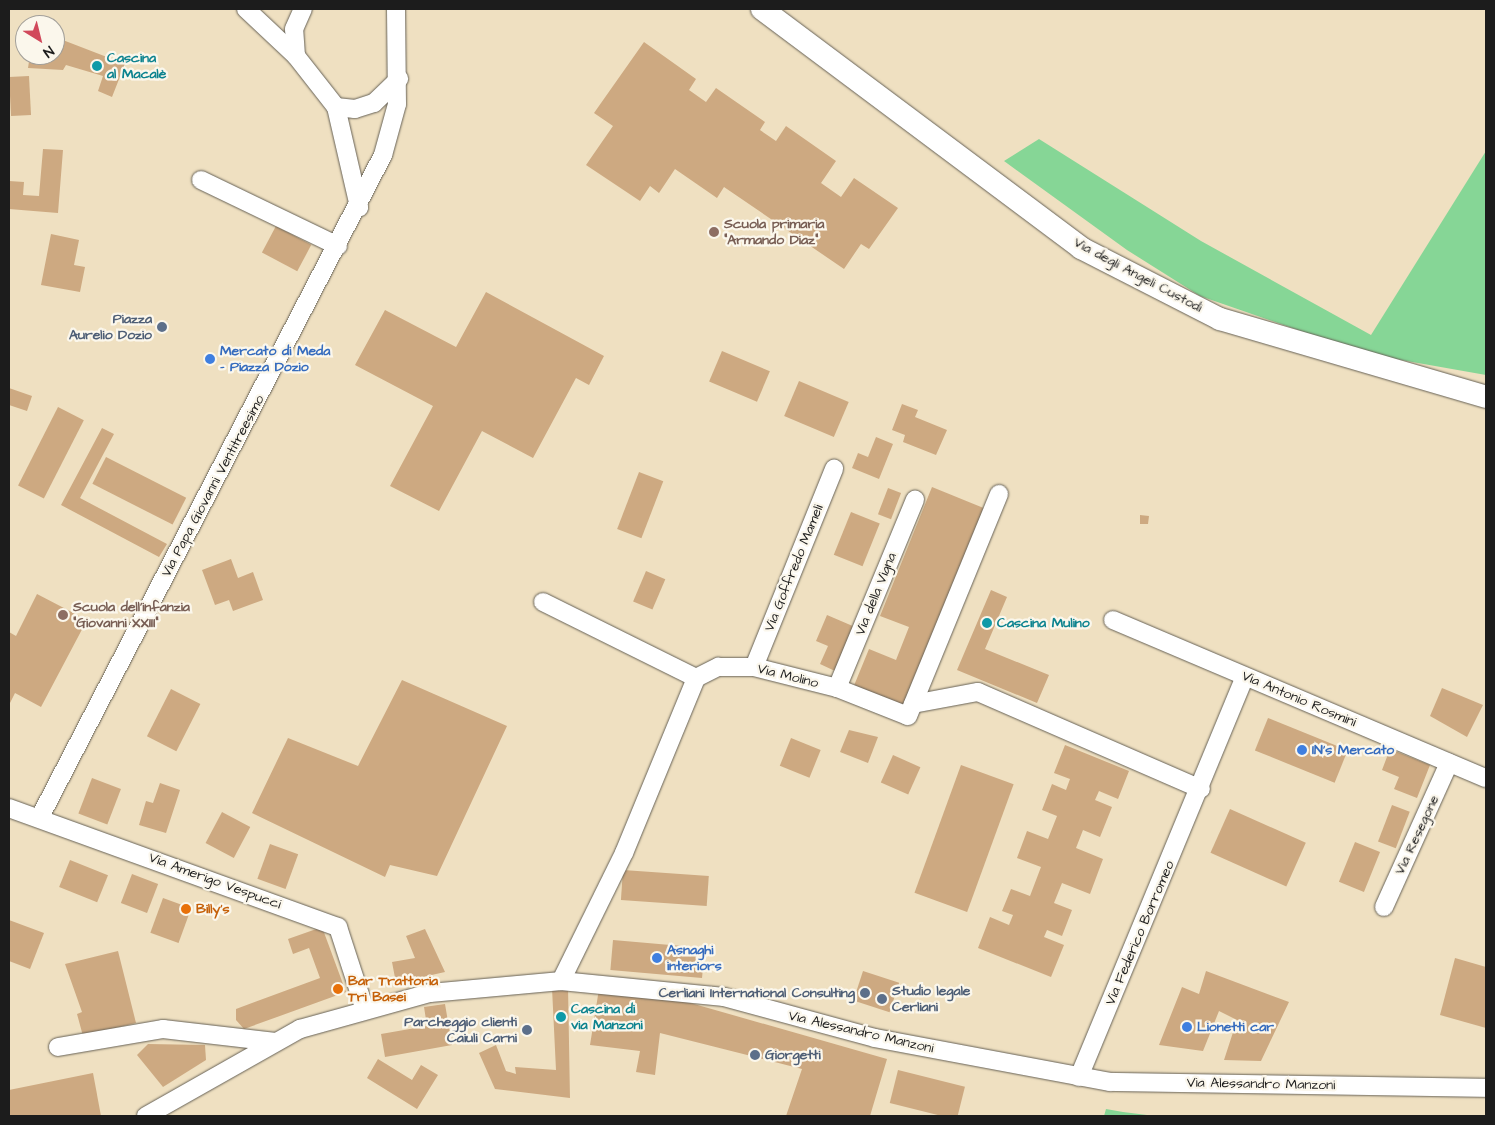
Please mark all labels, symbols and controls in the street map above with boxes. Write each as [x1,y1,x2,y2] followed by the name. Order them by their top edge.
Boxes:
[15,15,65,65] north arrow
[39,41,58,62] text: N
[107,50,166,82] place label: Cascina al Macalè
[91,60,103,72] marker: Cascina al Macalè
[724,216,824,248] place label: Scuola primaria "Armando Diaz"
[708,226,720,238] marker: Scuola primaria "Armando Diaz"
[1071,234,1205,316] street label: Via degli Angeli Custodi
[69,311,152,344] place label: Piazza Aurelio Dozio
[156,321,168,333] marker: Piazza Aurelio Dozio
[220,343,330,376] place label: Mercato di Meda - Piazza Dozio
[204,353,216,365] marker: Mercato di Meda - Piazza Dozio
[158,392,268,580] street label: Via Papa Giovanni Ventitreesimo
[761,502,827,634] street label: Via Goffredo Mameli
[852,550,900,638] street label: Via della Vigna
[73,599,190,632] place label: Scuola dell'infanzia "Giovanni XXIII"
[57,609,69,621] marker: Scuola dell'infanzia "Giovanni XXIII"
[997,615,1090,631] place label: Cascina Mulino
[981,617,993,629] marker: Cascina Mulino
[756,660,820,692] street label: Via Molino
[1239,667,1359,731] street label: Via Antonio Rosmini
[1312,742,1394,758] place label: IN's Mercato
[1296,744,1308,756] marker: IN's Mercato
[1391,793,1443,877] street label: Via Resegone
[146,849,284,913] street label: Via Amerigo Vespucci
[1102,858,1178,1008] street label: Via Federico Borromeo
[196,901,229,917] place label: Billy's
[180,903,192,915] marker: Billy's
[667,942,722,974] place label: Asnaghi interiors
[651,952,663,964] marker: Asnaghi interiors
[348,973,438,1006] place label: Bar Trattoria Tri Basei
[332,983,344,995] marker: Bar Trattoria Tri Basei
[892,983,970,1016] place label: Studio legale Cerliani
[659,985,855,1001] place label: Cerliani International Consulting
[859,987,871,999] marker: Cerliani International Consulting
[876,993,888,1005] marker: Studio legale Cerliani
[571,1001,643,1034] place label: Cascina di via Manzoni
[787,1007,935,1057] street label: Via Alessandro Manzoni
[555,1011,567,1023] marker: Cascina di via Manzoni
[404,1014,517,1046] place label: Parcheggio clienti Caiuli Carni
[1197,1019,1274,1035] place label: Lionetti car
[1181,1021,1193,1033] marker: Lionetti car
[521,1024,533,1036] marker: Parcheggio clienti Caiuli Carni
[765,1047,821,1063] place label: Giorgetti
[749,1049,761,1061] marker: Giorgetti
[1187,1074,1335,1094] street label: Via Alessandro Manzoni

